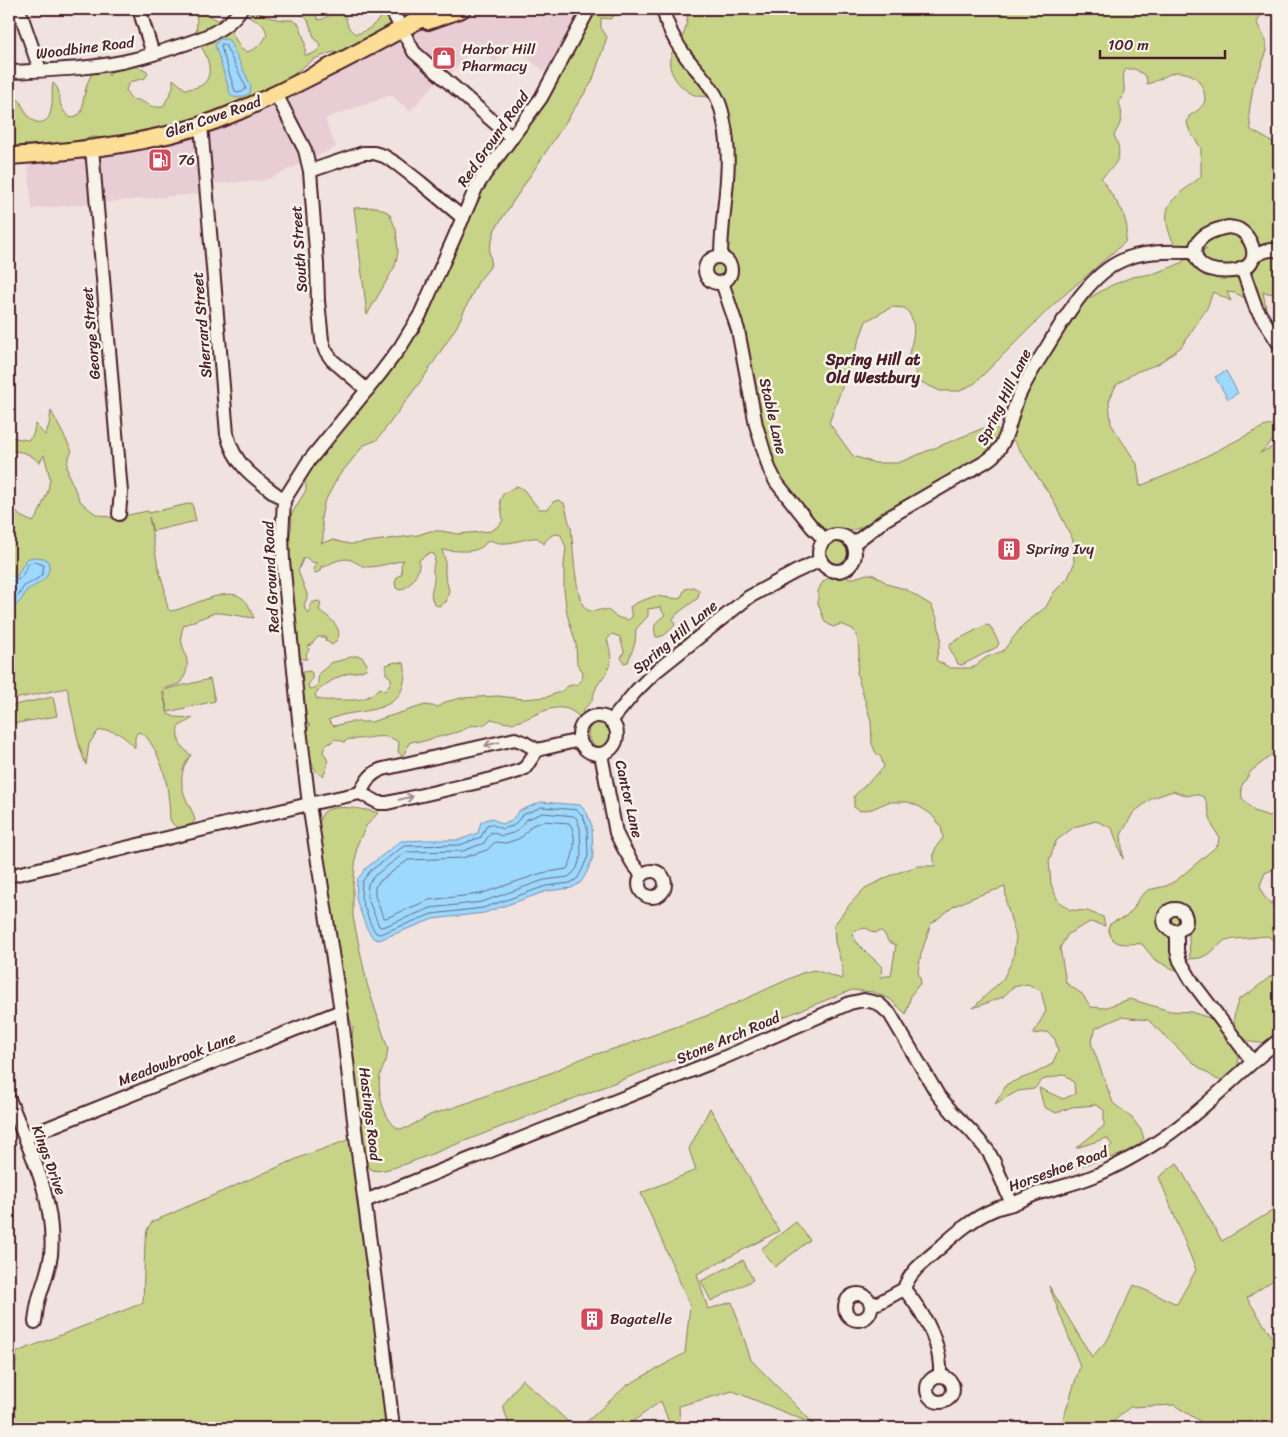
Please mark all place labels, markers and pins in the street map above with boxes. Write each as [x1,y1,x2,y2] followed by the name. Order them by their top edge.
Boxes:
[462,36,536,79] place label: Harbor Hill Pharmacy
[431,45,457,71] shop icon: Harbor Hill Pharmacy
[147,147,173,173] fuel station icon: 76
[178,147,195,173] place label: 76
[996,536,1022,562] building icon: Spring Ivy
[1026,536,1094,562] place label: Spring Ivy
[579,1306,605,1332] building icon: Bagatelle
[610,1306,672,1332] place label: Bagatelle

